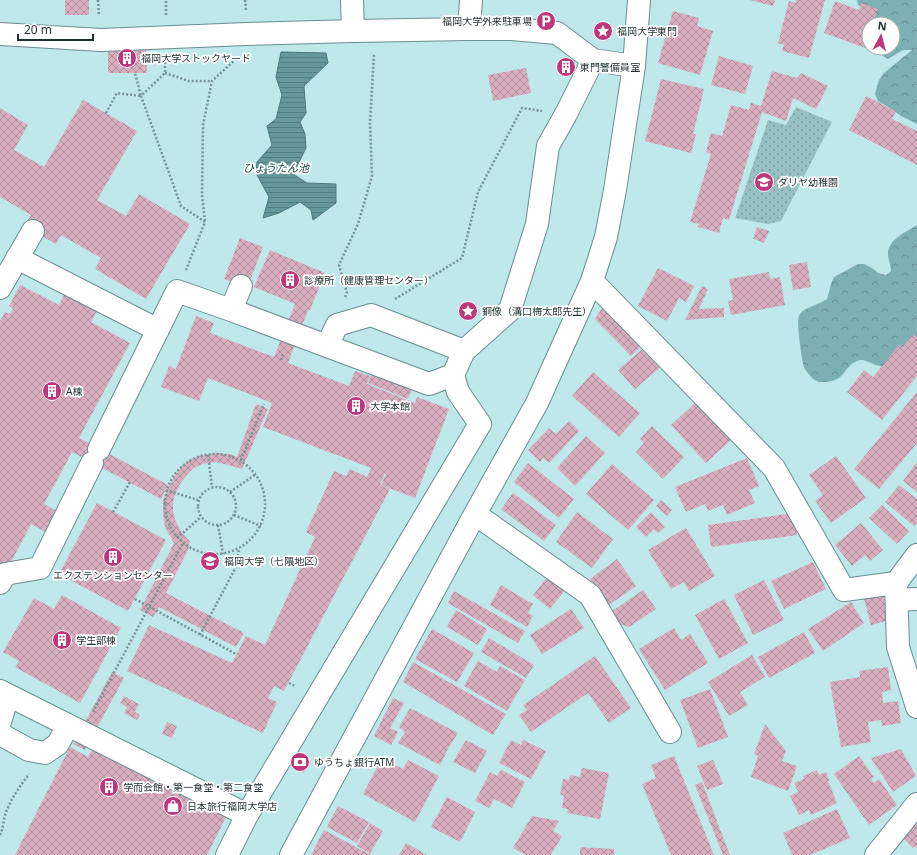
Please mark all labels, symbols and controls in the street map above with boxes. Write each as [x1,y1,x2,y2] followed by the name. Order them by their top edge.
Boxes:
[535,10,557,32] parking icon: 福岡大学外来駐車場
[442,14,532,28] place label: 福岡大学外来駐車場
[18,16,93,42] scale bar
[861,16,901,56] north arrow
[877,18,888,34] text: N
[592,20,614,42] place icon: 福岡大学東門
[24,21,52,38] text: 20 m
[617,24,677,38] place label: 福岡大学東門
[116,47,138,69] building icon: 福岡大学ストックヤード
[141,51,251,65] place label: 福岡大学ストックヤード
[555,56,577,78] building icon: 東門警備員室
[580,60,640,74] place label: 東門警備員室
[243,160,310,175] water label: ひょうたん池
[753,171,775,193] school or university icon: ダリヤ幼稚園
[778,175,838,189] place label: ダリヤ幼稚園
[279,269,301,291] building icon: 診療所（健康管理センター）
[304,273,434,287] place label: 診療所（健康管理センター）
[457,300,479,322] place icon: 銅像（溝口梅太郎先生）
[482,304,592,318] place label: 銅像（溝口梅太郎先生）
[41,380,63,402] building icon: A棟
[66,384,82,398] place label: A棟
[345,395,367,417] building icon: 大学本館
[370,399,410,413] place label: 大学本館
[102,546,124,568] building icon: エクステンションセンター
[199,550,221,572] school or university icon: 福岡大学（七隈地区）
[224,554,324,568] place label: 福岡大学（七隈地区）
[53,568,173,582] place label: エクステンションセンター
[51,629,73,651] building icon: 学生部棟
[76,633,116,647] place label: 学生部棟
[289,751,311,773] bank icon: ゆうちょ銀行ATM
[314,755,394,769] place label: ゆうちょ銀行ATM
[98,776,120,798] building icon: 学而会館・第一食堂・第二食堂
[123,780,263,794] place label: 学而会館・第一食堂・第二食堂
[162,795,184,817] shop icon: 日本旅行福岡大学店
[187,799,277,813] place label: 日本旅行福岡大学店

